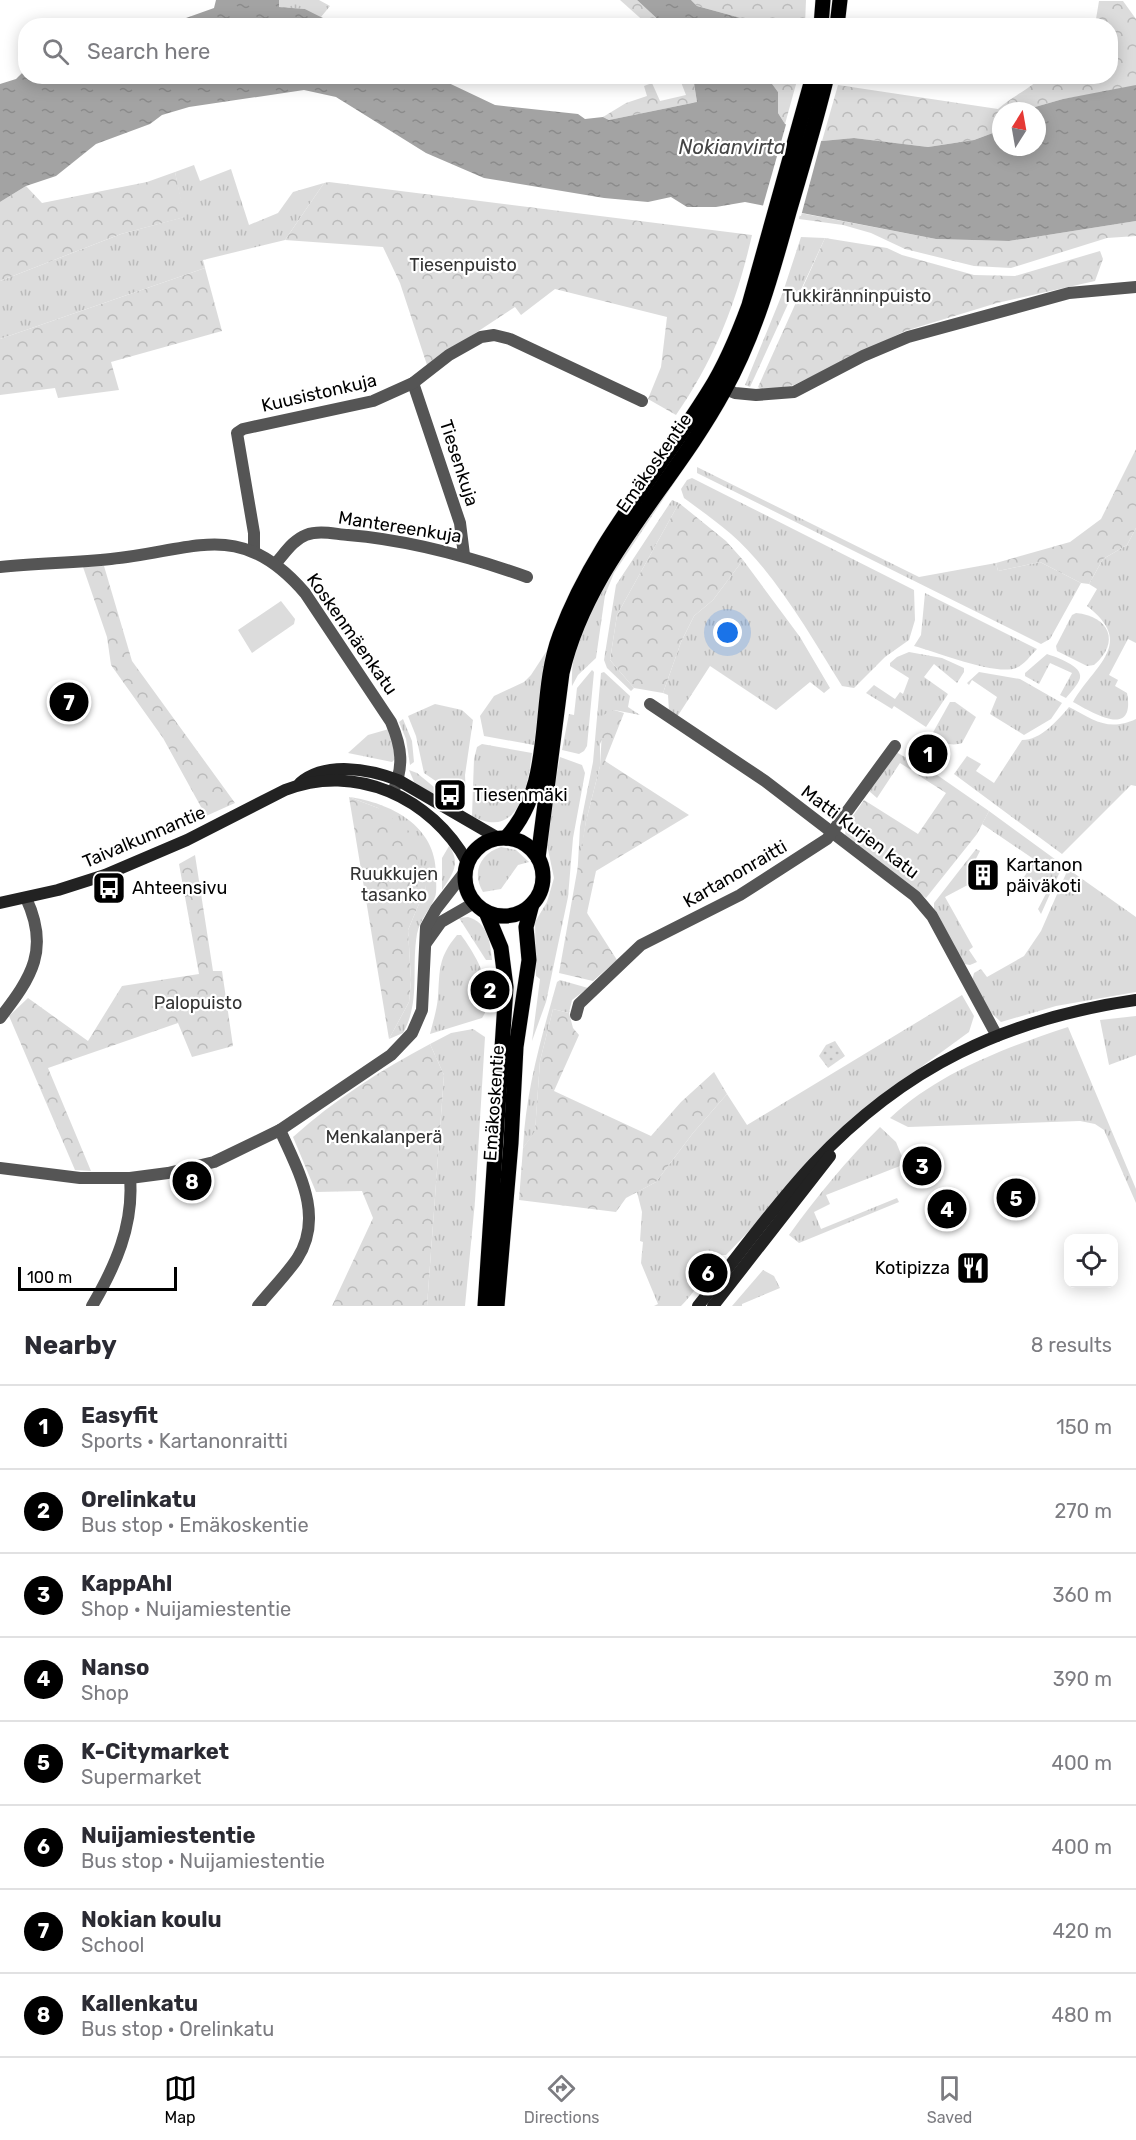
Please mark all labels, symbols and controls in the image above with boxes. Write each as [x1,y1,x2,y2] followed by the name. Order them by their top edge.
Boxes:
[18,18,1118,84] search box
[39,35,72,68] icon: search
[87,38,210,65] text: Search here
[992,102,1046,156] north arrow
[679,135,786,159] water label: Nokianvirta
[409,254,517,276] park label: Tiesenpuisto
[783,285,931,307] park label: Tukkiränninpuisto
[259,369,379,417] street label: Kuusistonkuja
[612,409,696,517] street label: Emäkoskentie
[435,417,483,509] street label: Tiesenkuja
[337,506,463,548] street label: Mantereenkuja
[302,569,402,699] street label: Koskenmäenkatu
[713,618,742,647] your location
[50,680,88,724] pin: 7
[908,732,948,777] pin: 1
[432,777,468,813] bus stop icon: Tiesenmäki
[797,781,923,883] street label: Matti Kurjen katu
[473,784,568,806] place label: Tiesenmäki
[79,801,209,873] street label: Taivalkunnantie
[679,835,791,913] street label: Kartanonraitti
[1006,854,1083,897] place label: Kartanon päiväkoti
[965,857,1001,893] building icon: Kartanon päiväkoti
[350,863,438,906] park label: Ruukkujen tasanko
[91,870,127,906] bus stop icon: Ahteensivu
[132,877,227,899] place label: Ahteensivu
[470,968,510,1012] pin: 2
[154,992,242,1014] park label: Palopuisto
[479,1044,509,1162] street label: Emäkoskentie
[326,1126,442,1148] park label: Menkalanperä
[902,1144,942,1188] pin: 3
[172,1158,212,1204] pin: 8
[996,1176,1036,1220] pin: 5
[928,1186,966,1232] pin: 4
[1064,1234,1118,1288] map controls
[1064,1234,1118,1288] button: locate
[688,1250,728,1296] pin: 6
[955,1250,991,1286] restaurant icon: Kotipizza
[875,1257,950,1279] place label: Kotipizza
[18,1264,177,1292] scale bar
[27,1268,72,1287] text: 100 m
[24,1330,117,1361] text: Nearby
[1031,1333,1112,1357] text: 8 results
[81,1402,158,1429] text: Easyfit
[39,1415,48,1439] text: 1
[1056,1415,1112,1439] text: 150 m
[81,1429,288,1453] text: Sports · Kartanonraitti
[81,1486,196,1513] text: Orelinkatu
[37,1499,50,1523] text: 2
[1055,1499,1112,1523] text: 270 m
[81,1513,309,1537] text: Bus stop · Emäkoskentie
[81,1570,172,1597] text: KappAhl
[37,1583,50,1607] text: 3
[1053,1583,1112,1607] text: 360 m
[81,1597,291,1621] text: Shop · Nuijamiestentie
[81,1654,150,1681] text: Nanso
[37,1667,50,1691] text: 4
[1053,1667,1112,1691] text: 390 m
[81,1681,129,1705] text: Shop
[81,1738,229,1765] text: K-Citymarket
[37,1751,50,1775] text: 5
[1052,1751,1112,1775] text: 400 m
[81,1765,201,1789] text: Supermarket
[81,1822,255,1849] text: Nuijamiestentie
[37,1835,50,1859] text: 6
[1052,1835,1112,1859] text: 400 m
[81,1849,325,1873] text: Bus stop · Nuijamiestentie
[81,1906,222,1933] text: Nokian koulu
[38,1919,49,1943] text: 7
[1052,1919,1112,1943] text: 420 m
[81,1933,144,1957] text: School
[81,1990,198,2017] text: Kallenkatu
[37,2003,50,2027] text: 8
[1051,2003,1112,2027] text: 480 m
[81,2017,274,2041] text: Bus stop · Orelinkatu
[164,2072,197,2127] tab: Map
[524,2072,600,2127] tab: Directions
[927,2072,972,2127] tab: Saved

